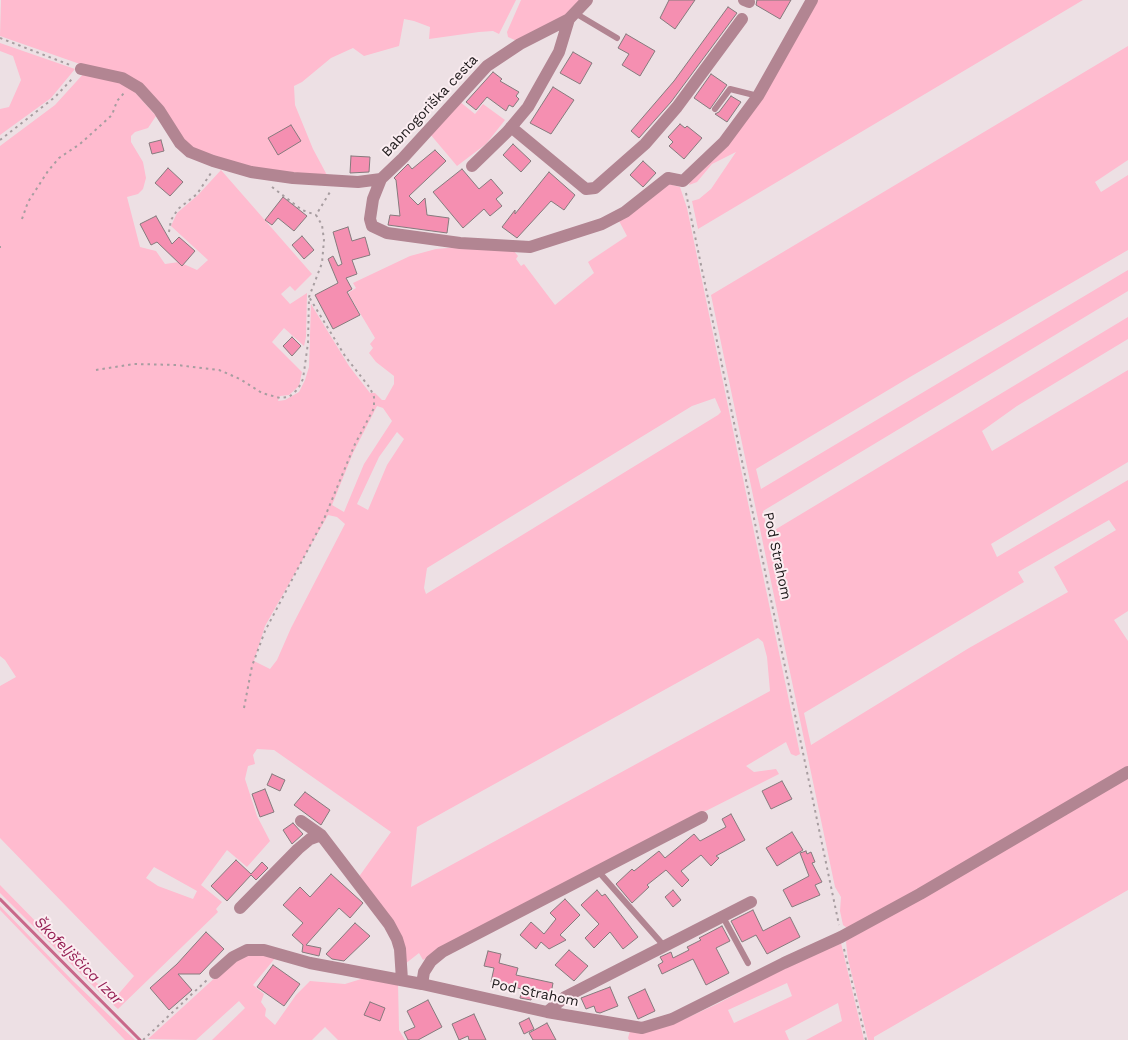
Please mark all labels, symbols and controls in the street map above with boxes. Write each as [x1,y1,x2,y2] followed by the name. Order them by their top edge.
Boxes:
[378,52,482,160] street label: Babnogoriška cesta
[760,511,794,601] street label: Pod Strahom
[30,913,126,1009] water label: Škofeljščica Izar
[490,976,580,1010] street label: Pod Strahom

